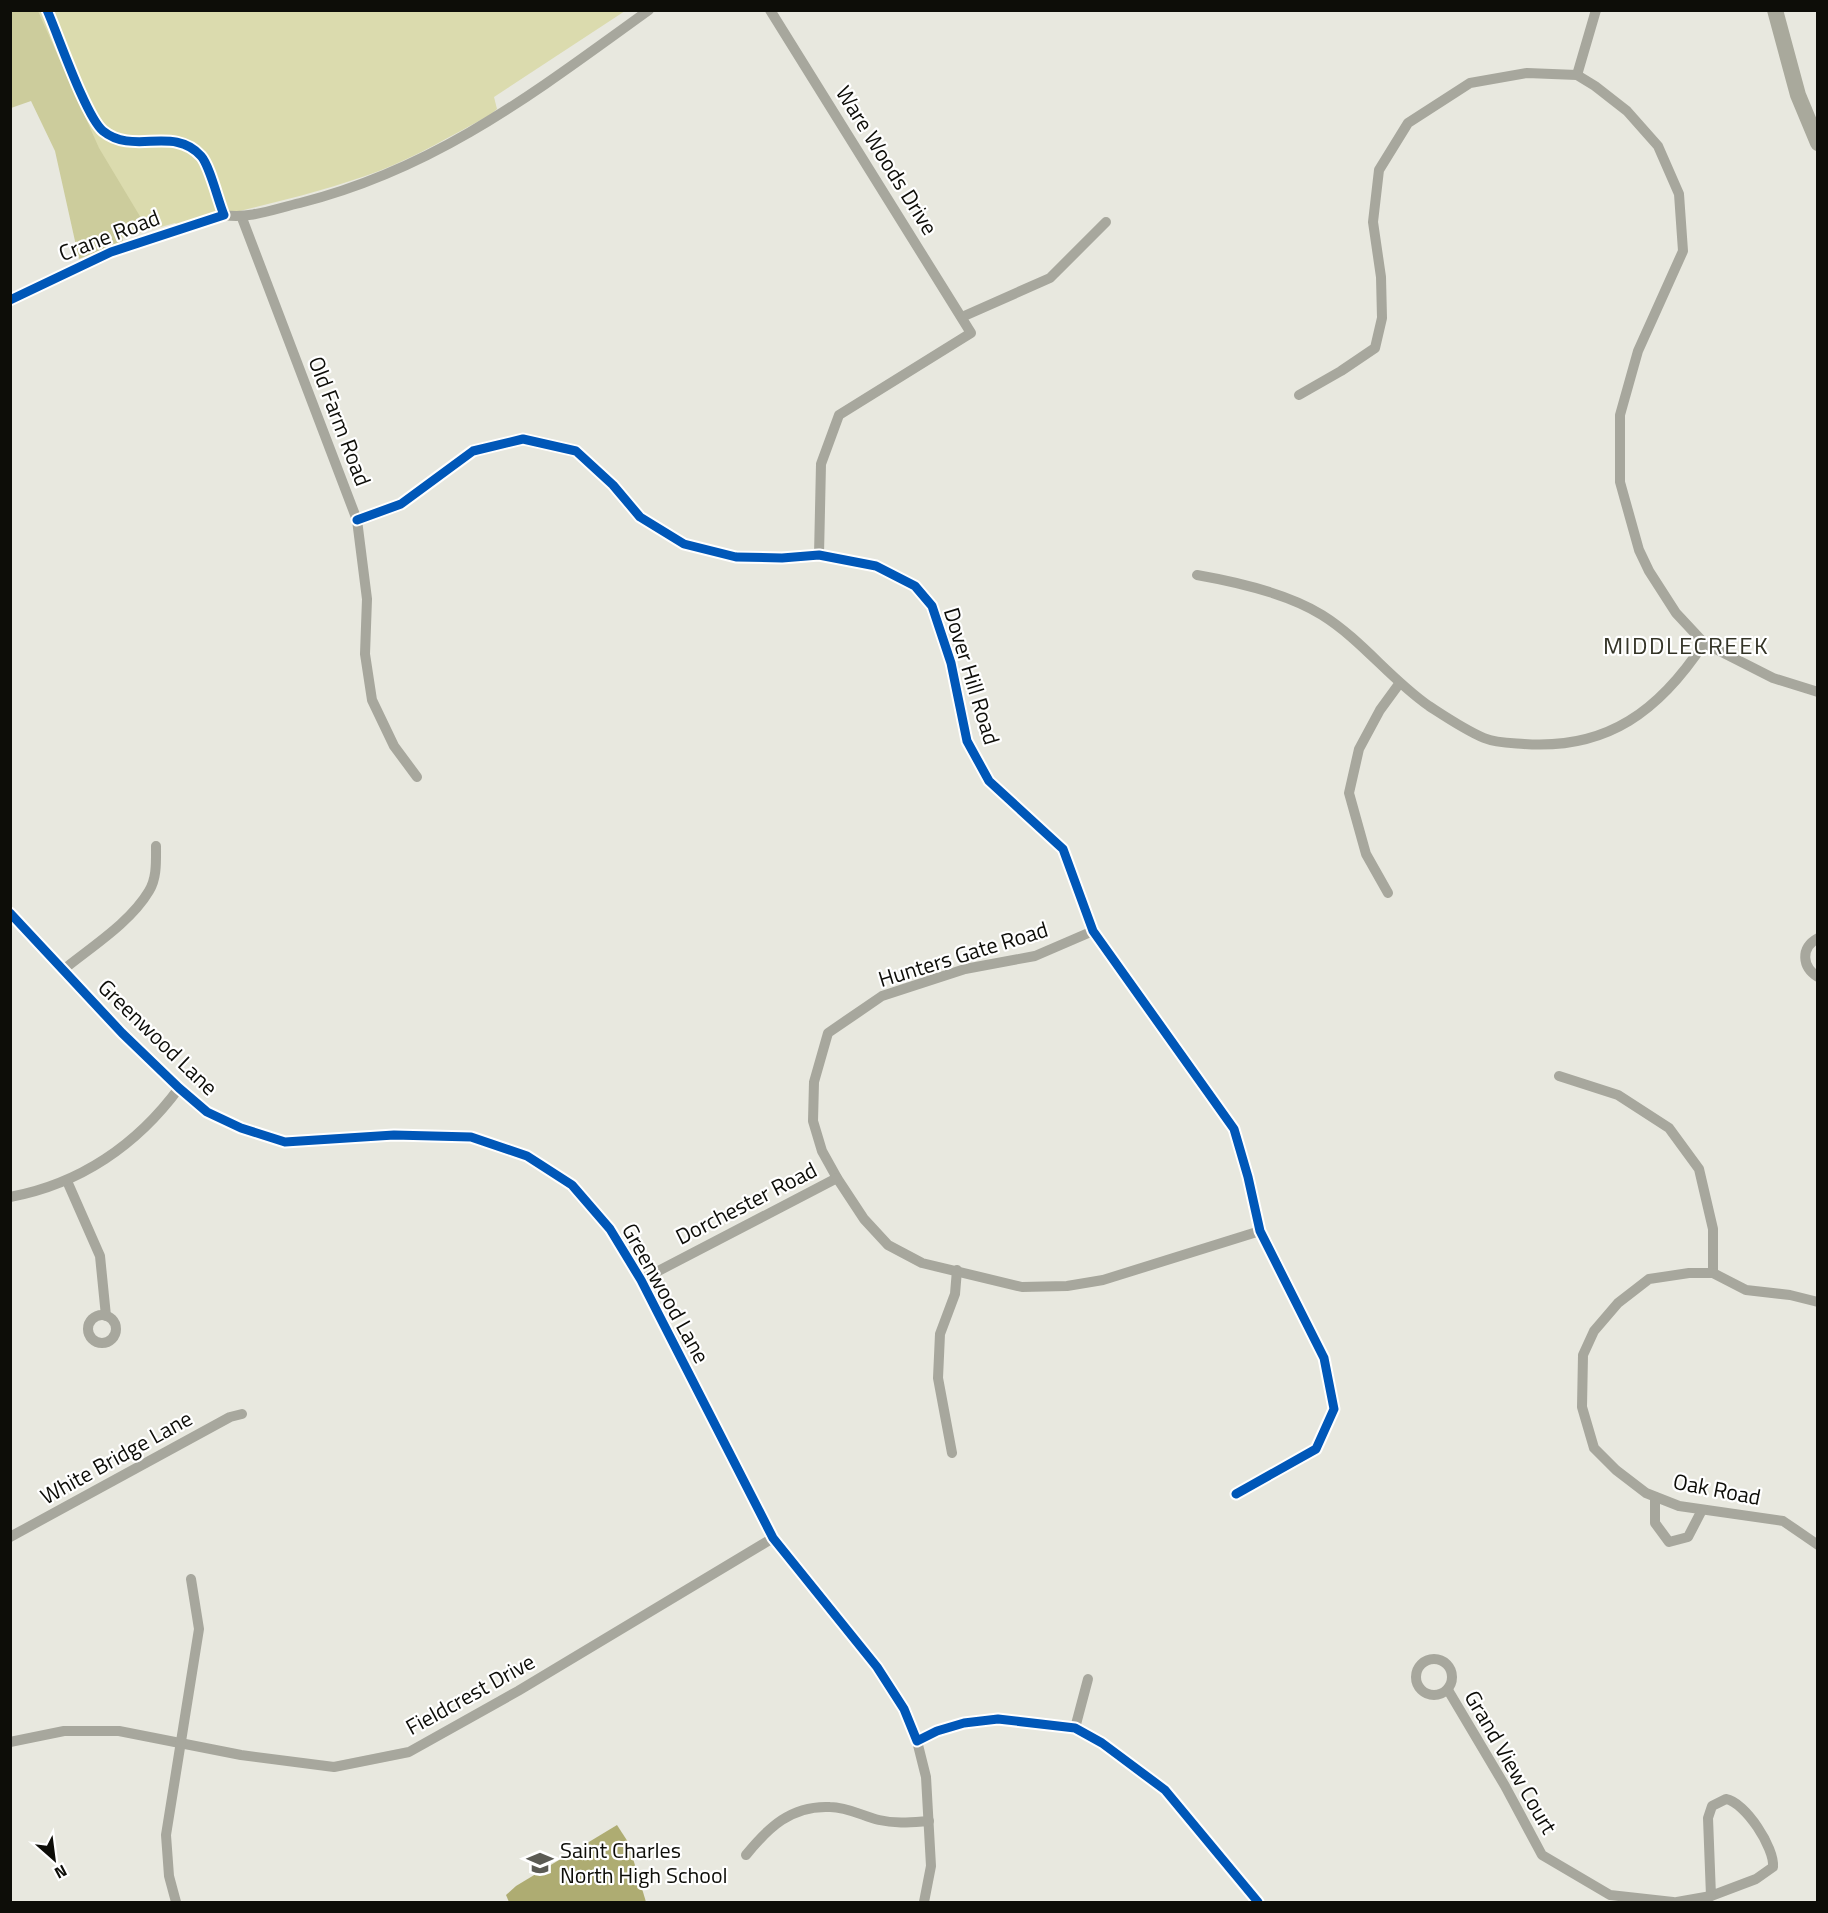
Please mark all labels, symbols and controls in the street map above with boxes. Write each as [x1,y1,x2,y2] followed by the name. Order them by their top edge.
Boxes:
[827,79,947,241] street label: Ware Woods Drive
[53,200,165,270] street label: Crane Road
[300,351,380,491] street label: Old Farm Road
[935,603,1009,749] street label: Dover Hill Road
[1603,627,1769,663] district label: MIDDLECREEK
[874,912,1052,996] street label: Hunters Gate Road
[90,971,226,1103] street label: Greenwood Lane
[669,1153,823,1253] street label: Dorchester Road
[613,1217,719,1369] street label: Greenwood Lane
[34,1401,198,1513] street label: White Bridge Lane
[1670,1464,1764,1514] street label: Oak Road
[399,1644,541,1744] street label: Fieldcrest Drive
[1456,1684,1566,1840] street label: Grand View Court
[24,1829,84,1889] north arrow
[560,1833,728,1892] place label: Saint Charles North High School
[525,1848,555,1878] school or university icon: Saint Charles North High School
[51,1859,72,1885] text: N

